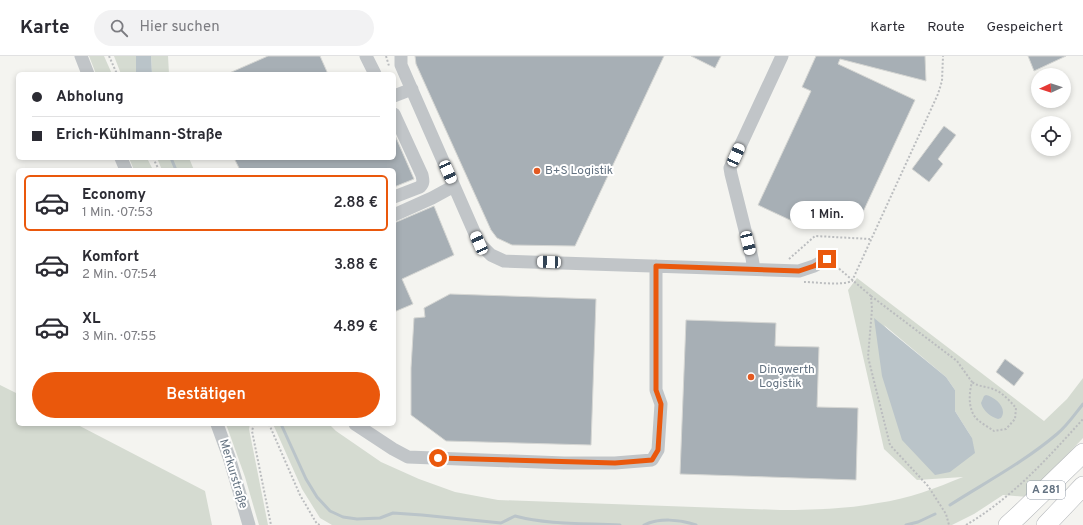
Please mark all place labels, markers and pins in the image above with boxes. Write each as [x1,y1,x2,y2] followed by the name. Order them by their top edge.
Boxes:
[545,163,613,179] place label: B+S Logistik
[532,166,542,176] marker: B+S Logistik
[759,362,815,392] place label: Dingwerth Logistik
[746,372,756,382] marker: Dingwerth Logistik

